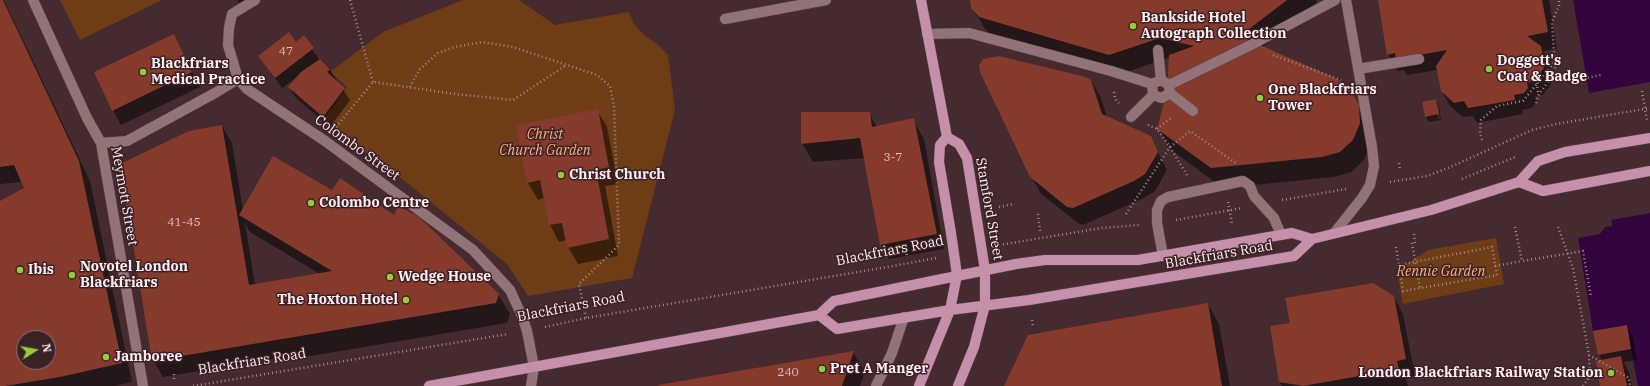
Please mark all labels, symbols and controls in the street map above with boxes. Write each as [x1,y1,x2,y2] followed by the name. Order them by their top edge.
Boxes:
[1141,10,1287,42] place label: Bankside Hotel Autograph Collection
[1128,21,1138,31] marker: Bankside Hotel Autograph Collection
[279,45,293,59] house number: 47
[1497,53,1587,86] place label: Doggett's Coat & Badge
[151,56,266,88] place label: Blackfriars Medical Practice
[1484,64,1494,74] marker: Doggett's Coat & Badge
[138,67,148,77] marker: Blackfriars Medical Practice
[1268,82,1377,114] place label: One Blackfriars Tower
[1255,93,1265,103] marker: One Blackfriars Tower
[311,111,403,185] street label: Colombo Street
[499,127,591,160] park label: Christ Church Garden
[107,145,141,247] street label: Meymott Street
[883,151,903,165] house number: 3-7
[972,156,1006,262] street label: Stamford Street
[569,167,665,183] place label: Christ Church
[556,170,566,180] marker: Christ Church
[319,195,429,211] place label: Colombo Centre
[306,198,316,208] marker: Colombo Centre
[167,216,201,230] house number: 41-45
[835,232,945,270] street label: Blackfriars Road
[1164,237,1274,273] street label: Blackfriars Road
[80,259,188,292] place label: Novotel London Blackfriars
[28,262,54,278] place label: Ibis
[1397,264,1485,280] park label: Rennie Garden
[15,265,25,275] marker: Ibis
[398,269,491,285] place label: Wedge House
[67,270,77,280] marker: Novotel London Blackfriars
[385,272,395,282] marker: Wedge House
[516,288,626,326] street label: Blackfriars Road
[277,292,398,308] place label: The Hoxton Hotel
[401,295,411,305] marker: The Hoxton Hotel
[16,330,56,370] north arrow
[39,342,54,354] text: N
[197,345,307,379] street label: Blackfriars Road
[114,349,182,365] place label: Jamboree
[101,352,111,362] marker: Jamboree
[830,361,928,377] place label: Pret A Manger
[817,364,827,374] marker: Pret A Manger
[1359,365,1603,381] place label: London Blackfriars Railway Station
[777,366,799,380] house number: 240
[1606,368,1616,378] marker: London Blackfriars Railway Station

